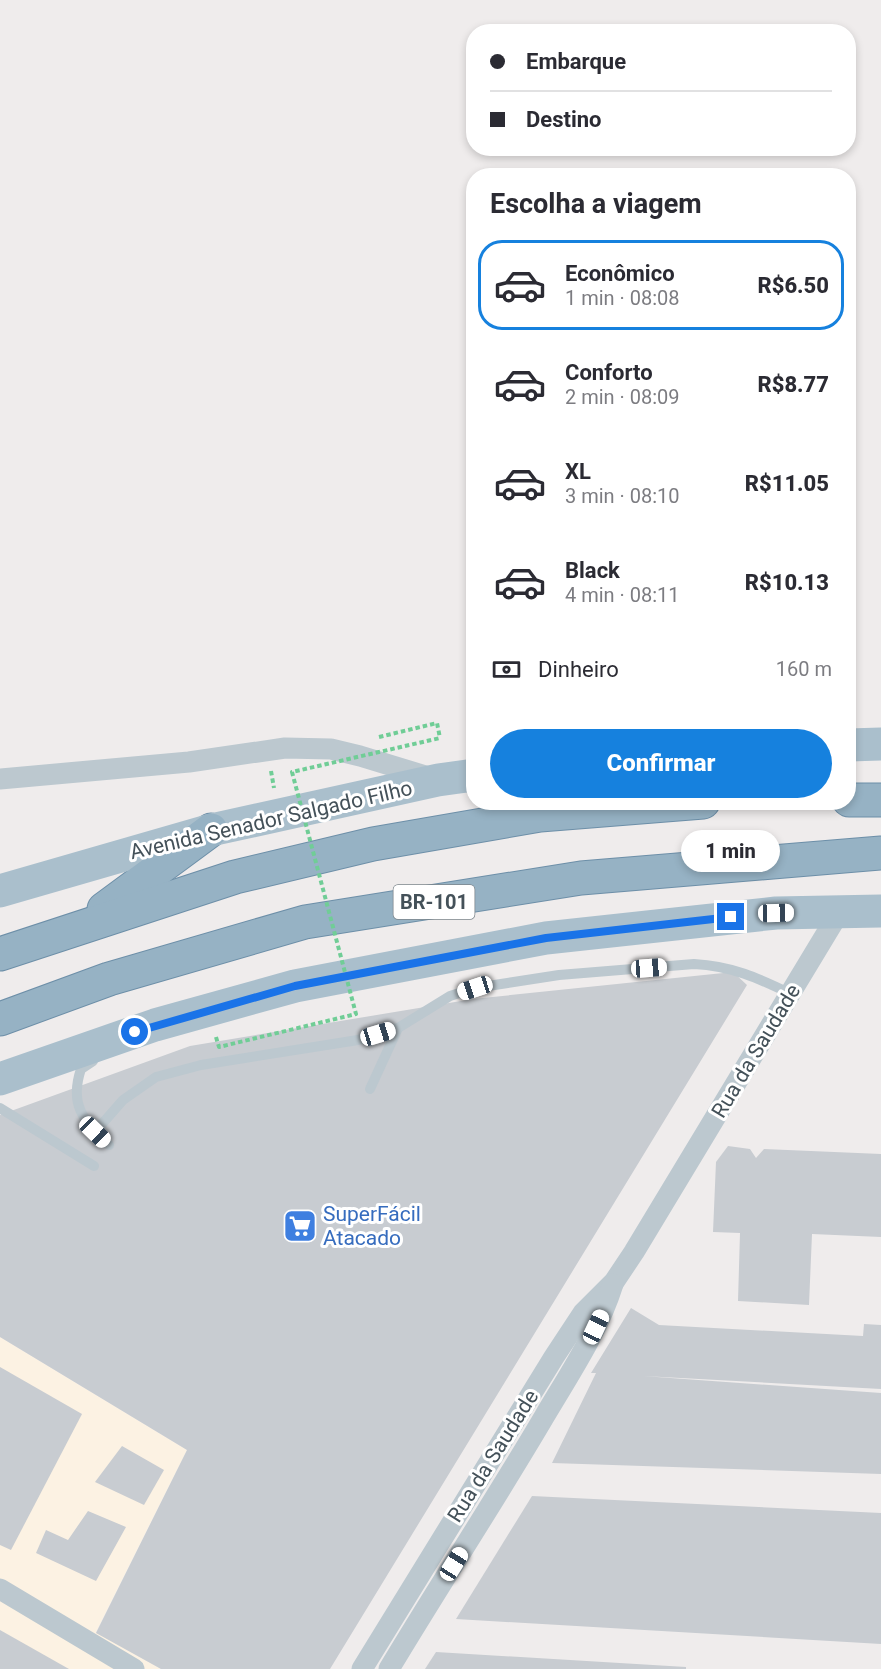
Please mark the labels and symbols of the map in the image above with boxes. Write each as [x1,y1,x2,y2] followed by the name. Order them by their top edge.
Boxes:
[128,776,414,864] street label: Avenida Senador Salgado Filho
[682,830,780,872] callout: 1 min
[394,885,474,919] road number: BR-101
[717,903,744,930] route end
[758,904,794,922] car
[630,958,668,978] car
[455,974,495,1002] car
[707,980,805,1122] street label: Rua da Saudade
[121,1018,148,1045] route start
[358,1020,398,1048] car
[76,1113,114,1151] car
[323,1202,421,1250] place label: SuperFácil Atacado
[282,1208,318,1244] supermarket icon: SuperFácil Atacado
[580,1307,612,1347] car
[443,1385,543,1527] street label: Rua da Saudade
[437,1544,471,1584] car

